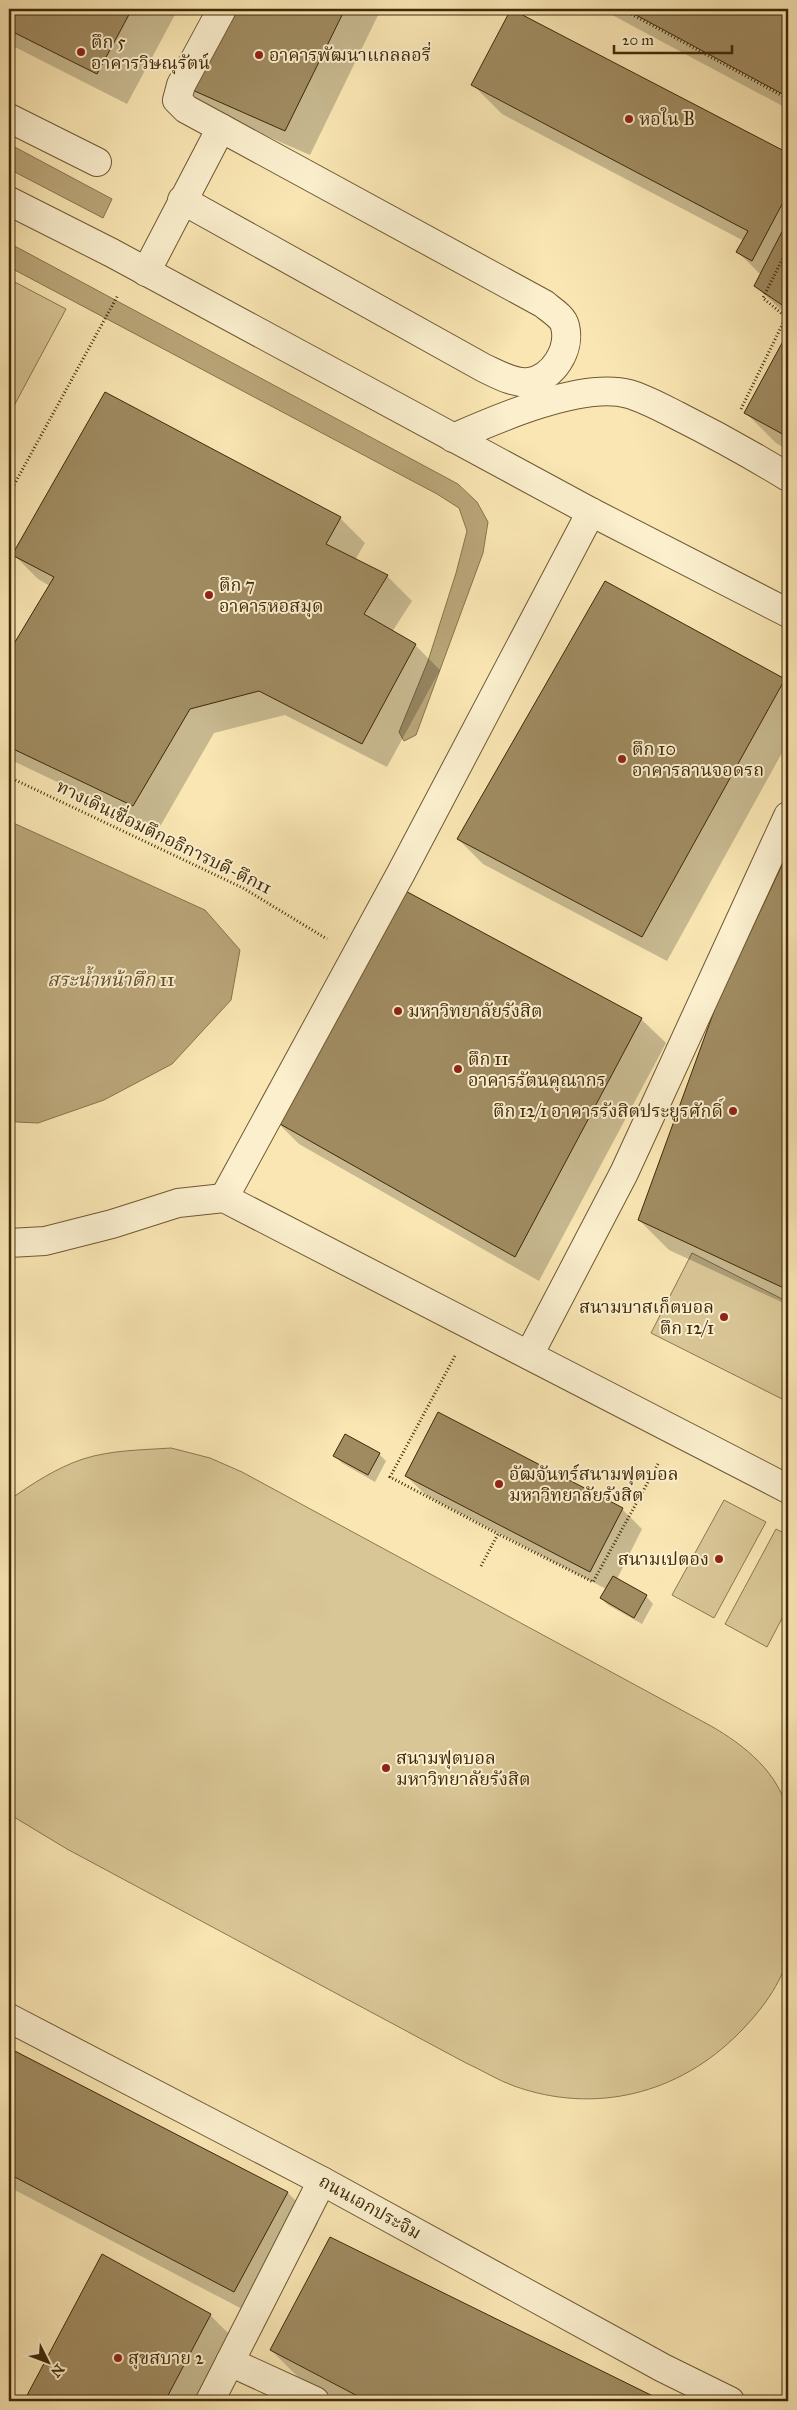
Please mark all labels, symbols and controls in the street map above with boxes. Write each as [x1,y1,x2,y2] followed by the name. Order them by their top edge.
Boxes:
[614,22,732,54] scale bar
[91,31,210,75] place label: ตึก 5 อาคารวิษณุรัตน์
[622,31,654,49] text: 20 m
[269,41,431,66] place label: อาคารพัฒนาแกลลอรี่
[75,46,87,58] marker: ตึก 5 อาคารวิษณุรัตน์
[253,49,265,61] marker: อาคารพัฒนาแกลลอรี่
[639,107,695,130] place label: หอใน B
[623,113,635,125] marker: หอใน B
[219,574,324,618] place label: ตึก 7 อาคารหอสมุด
[203,589,215,601] marker: ตึก 7 อาคารหอสมุด
[632,738,764,781] place label: ตึก 10 อาคารลานจอดรถ
[616,753,628,765] marker: ตึก 10 อาคารลานจอดรถ
[53,773,277,899] street label: ทางเดินเชื่อมตึกอธิการบดี-ตึก11
[47,965,175,991] water label: สระน้ำหน้าตึก 11
[408,1000,543,1022] place label: มหาวิทยาลัยรังสิต
[392,1005,404,1017] marker: มหาวิทยาลัยรังสิต
[468,1048,606,1092] place label: ตึก 11 อาคารรัตนคุณากร
[452,1063,464,1075] marker: ตึก 11 อาคารรัตนคุณากร
[493,1097,724,1122] place label: ตึก 12/1 อาคารรังสิตประยูรศักดิ์
[727,1105,739,1117] marker: ตึก 12/1 อาคารรังสิตประยูรศักดิ์
[579,1296,714,1339] place label: สนามบาสเก็ตบอล ตึก 12/1
[718,1311,730,1323] marker: สนามบาสเก็ตบอล ตึก 12/1
[509,1463,679,1506] place label: อัฒจันทร์สนามฟุตบอล มหาวิทยาลัยรังสิต
[493,1478,505,1490] marker: อัฒจันทร์สนามฟุตบอล มหาวิทยาลัยรังสิต
[618,1548,709,1570] place label: สนามเปตอง
[713,1553,725,1565] marker: สนามเปตอง
[396,1747,531,1790] place label: สนามฟุตบอล มหาวิทยาลัยรังสิต
[380,1762,392,1774] marker: สนามฟุตบอล มหาวิทยาลัยรังสิต
[315,2170,425,2244] street label: ถนนเอกประจิม
[22,2338,72,2388] north arrow
[128,2347,204,2370] place label: สุขสบาย 2
[112,2352,124,2364] marker: สุขสบาย 2
[47,2360,68,2381] text: N

